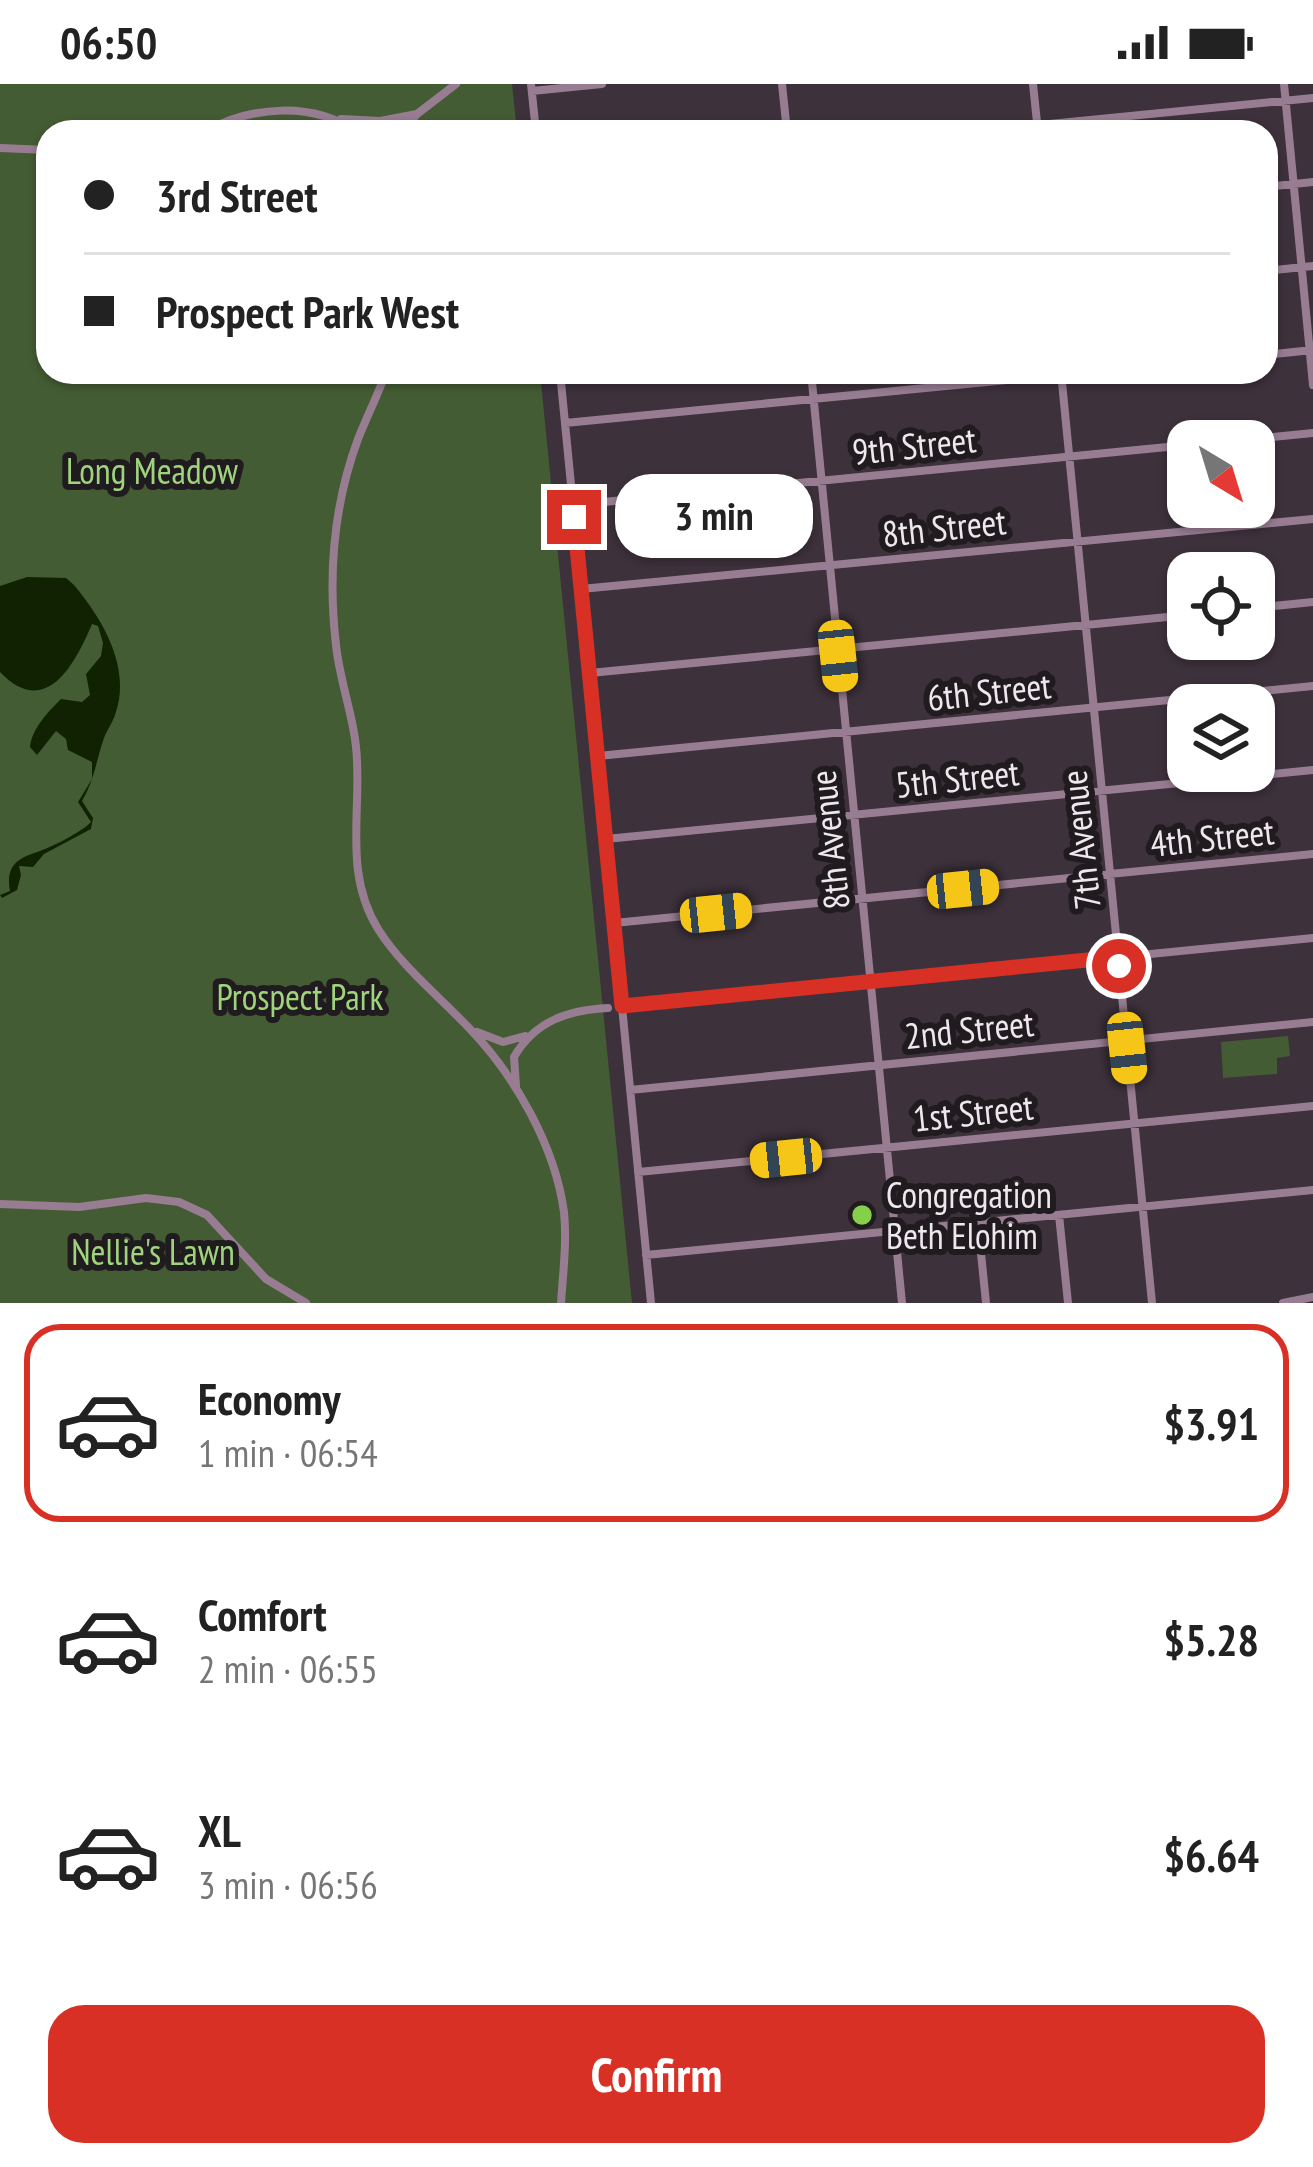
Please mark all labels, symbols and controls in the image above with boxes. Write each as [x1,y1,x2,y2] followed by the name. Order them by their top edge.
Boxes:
[60,13,157,71] text: 06:50
[156,166,318,224] text: 3rd Street
[156,282,459,340] text: Prospect Park West
[850,415,978,475] street label: 9th Street
[1167,420,1275,528] north arrow
[1167,420,1275,792] map controls
[66,447,239,494] park label: Long Meadow
[616,475,814,559] callout: 3 min
[547,490,601,544] route end
[675,490,753,541] text: 3 min
[880,497,1008,557] street label: 8th Street
[1167,552,1275,660] button: locate
[816,618,860,694] car
[925,661,1053,721] street label: 6th Street
[1167,684,1275,792] button: layers
[893,748,1021,808] street label: 5th Street
[798,768,860,912] street label: 8th Avenue
[1049,768,1111,912] street label: 7th Avenue
[1148,807,1276,867] street label: 4th Street
[925,867,1001,911] car
[678,891,754,935] car
[1092,939,1146,993] route start
[217,973,383,1020] park label: Prospect Park
[902,999,1036,1059] street label: 2nd Street
[1105,1010,1149,1086] car
[911,1082,1035,1142] street label: 1st Street
[748,1136,824,1180] car
[886,1171,1052,1259] place label: Congregation Beth Elohim
[849,1202,875,1228] marker: Congregation Beth Elohim
[71,1228,235,1275] park label: Nellie's Lawn
[54,1369,162,1477] icon: car
[198,1369,341,1427] text: Economy
[1163,1394,1259,1452] text: $3.91
[198,1427,378,1478] text: 1 min · 06:54
[54,1585,162,1693] icon: car
[198,1585,327,1643] text: Comfort
[1163,1610,1259,1668] text: $5.28
[198,1643,378,1694] text: 2 min · 06:55
[54,1801,162,1909] icon: car
[198,1801,241,1859] text: XL
[1163,1826,1259,1884] text: $6.64
[198,1859,378,1910] text: 3 min · 06:56
[48,2005,1265,2143] button: Confirm

